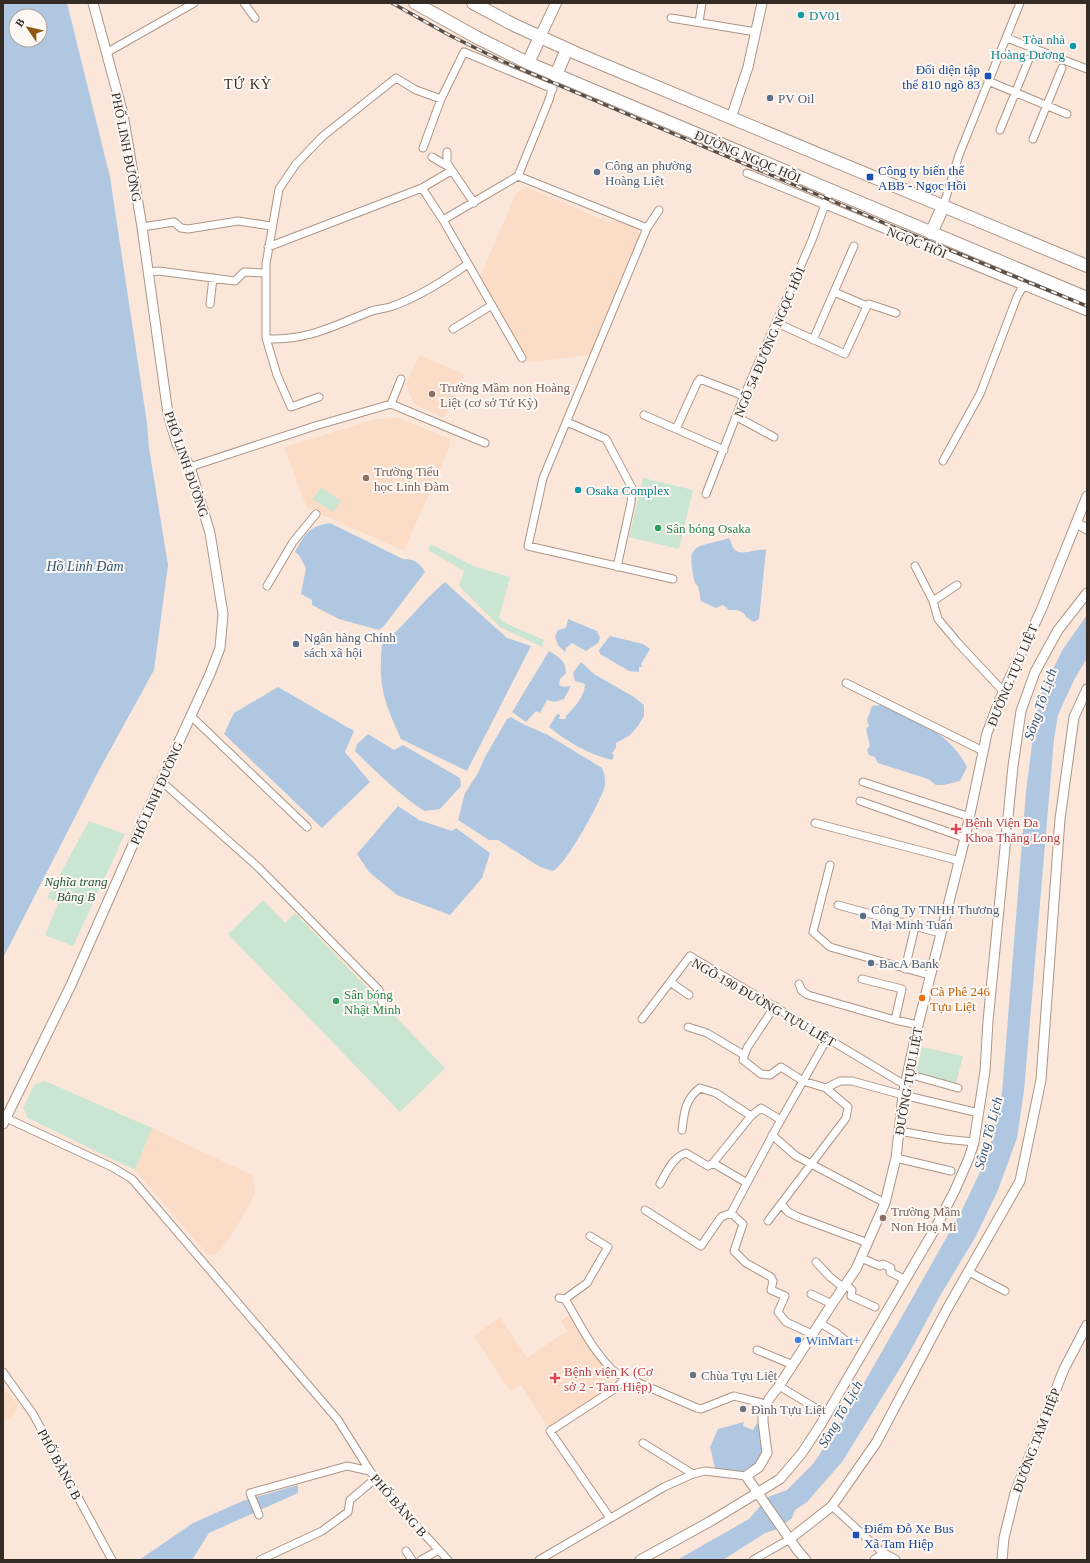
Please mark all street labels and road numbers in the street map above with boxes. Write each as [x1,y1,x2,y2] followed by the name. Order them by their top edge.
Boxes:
[109,91,144,203] street label: PHỐ LINH ĐƯỜNG
[692,127,803,186] street label: ĐƯỜNG NGỌC HỒI
[885,224,949,261] street label: NGỌC HỒI
[731,265,808,420] street label: NGÕ 54 ĐƯỜNG NGỌC HỒI
[161,409,212,519] street label: PHỐ LINH ĐƯỜNG
[984,622,1041,729] street label: ĐƯỜNG TỰU LIỆT
[127,739,186,847] street label: PHỐ LINH ĐƯỜNG
[689,955,838,1050] street label: NGÕ 190 ĐƯỜNG TỰU LIỆT
[892,1026,925,1136] street label: ĐƯỜNG TỰU LIỆT
[1010,1386,1063,1495] street label: ĐƯỜNG TAM HIỆP
[35,1426,85,1502] street label: PHỐ BẰNG B
[367,1471,430,1540] street label: PHỐ BẰNG B

